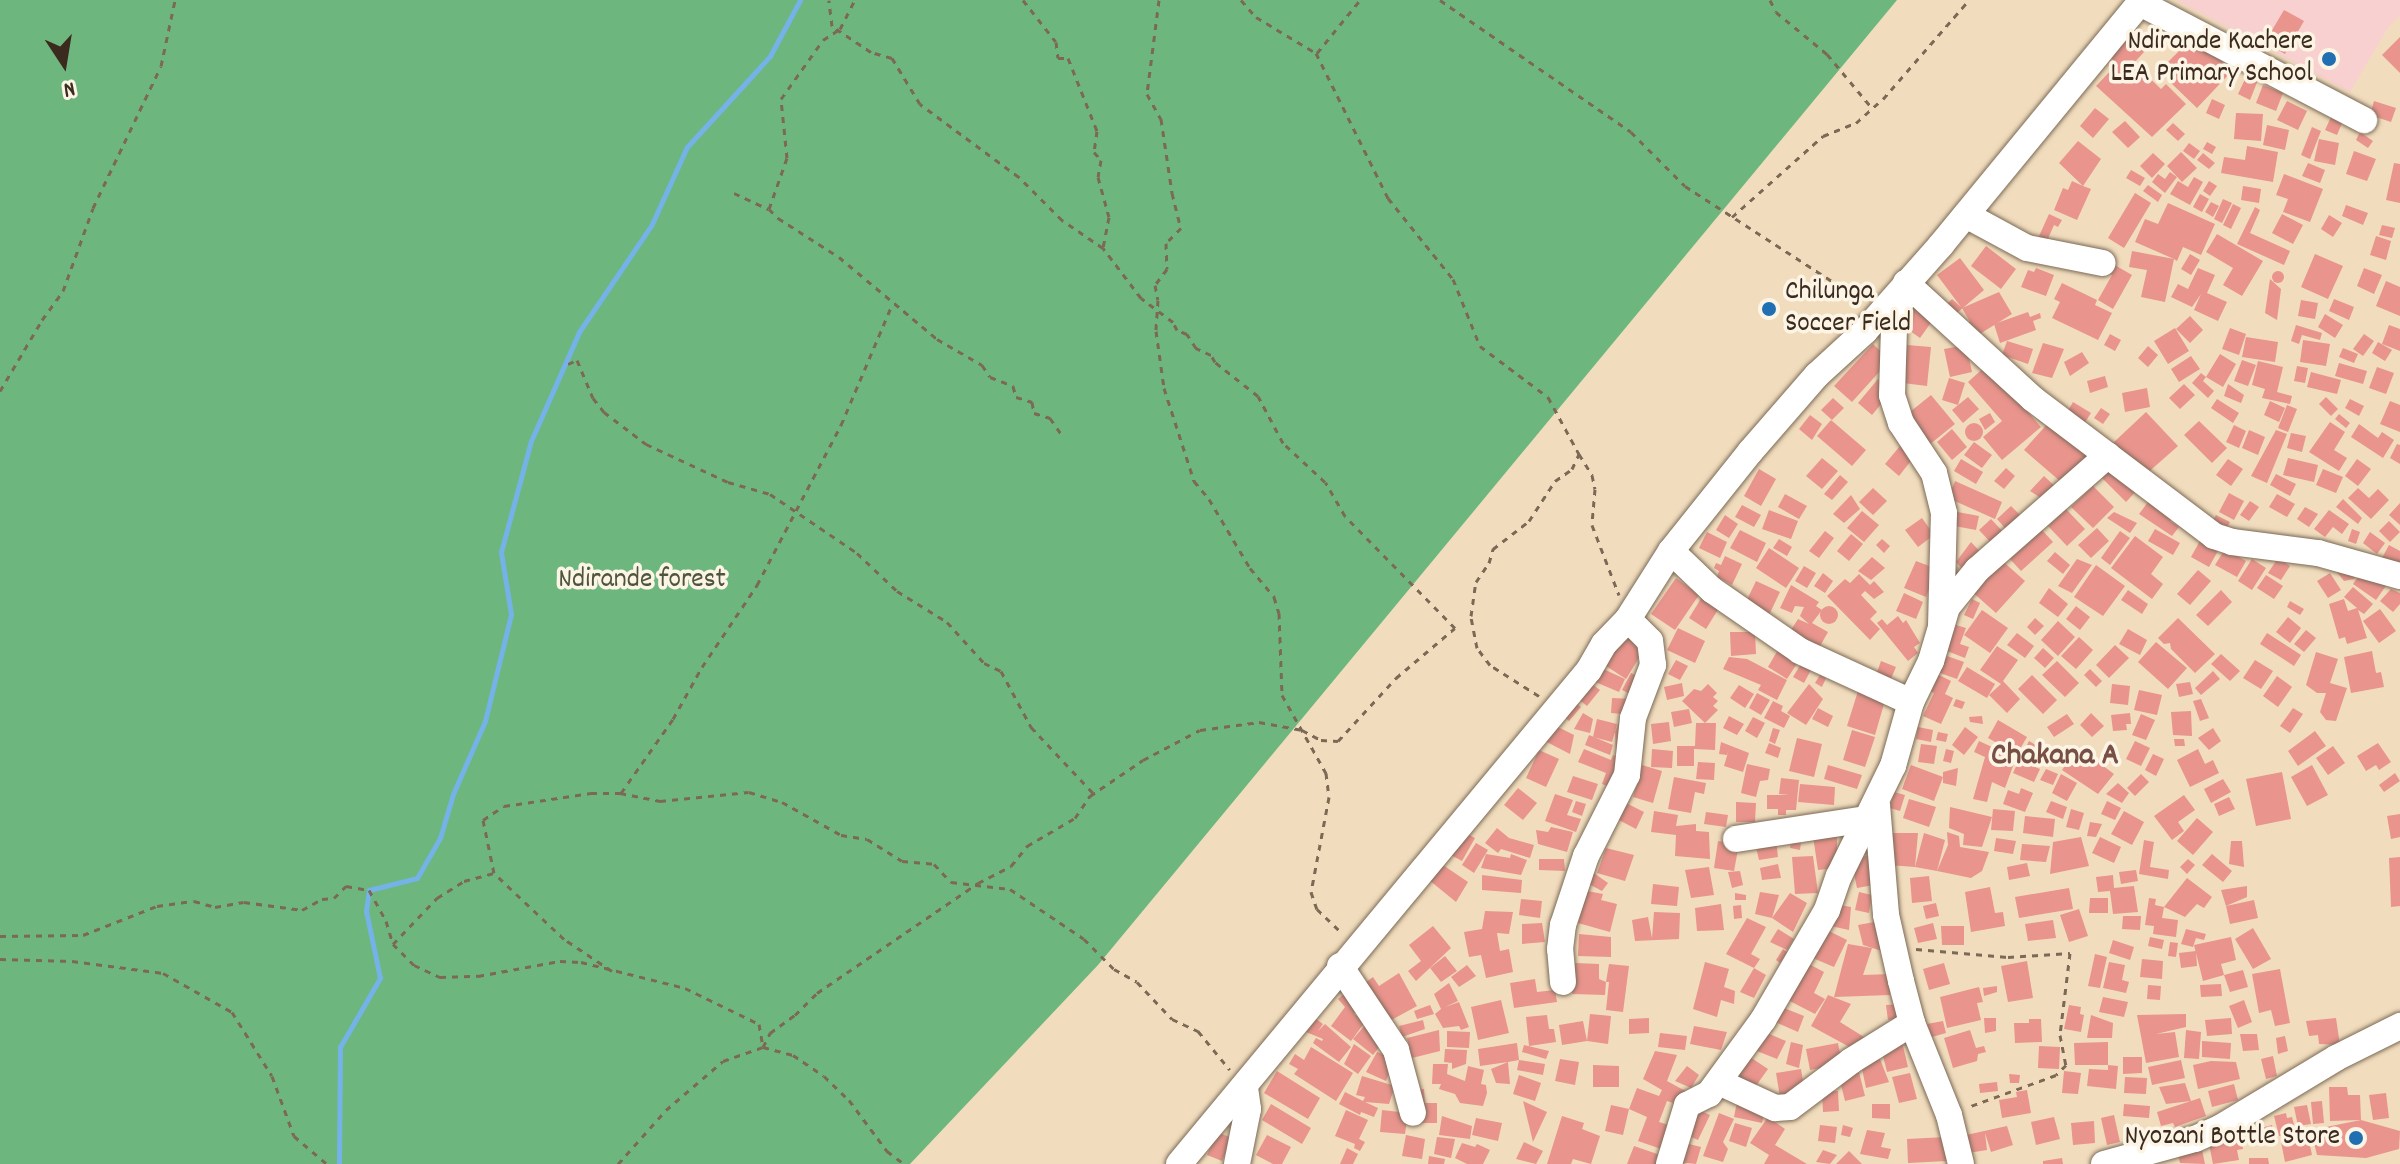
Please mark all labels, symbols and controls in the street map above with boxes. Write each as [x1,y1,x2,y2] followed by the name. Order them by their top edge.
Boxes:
[24,24,104,104] north arrow
[2110,26,2313,92] place label: Ndirande Kachere LEA Primary School
[2320,50,2338,68] marker: Ndirande Kachere LEA Primary School
[61,72,78,104] text: N
[1785,276,1911,342] place label: Chilunga Soccer Field
[1760,300,1778,318] marker: Chilunga Soccer Field
[558,564,726,598] park label: Ndirande forest
[1991,738,2119,776] district label: Chakana A
[2124,1121,2340,1155] place label: Nyozani Bottle Store
[2347,1129,2365,1147] marker: Nyozani Bottle Store

